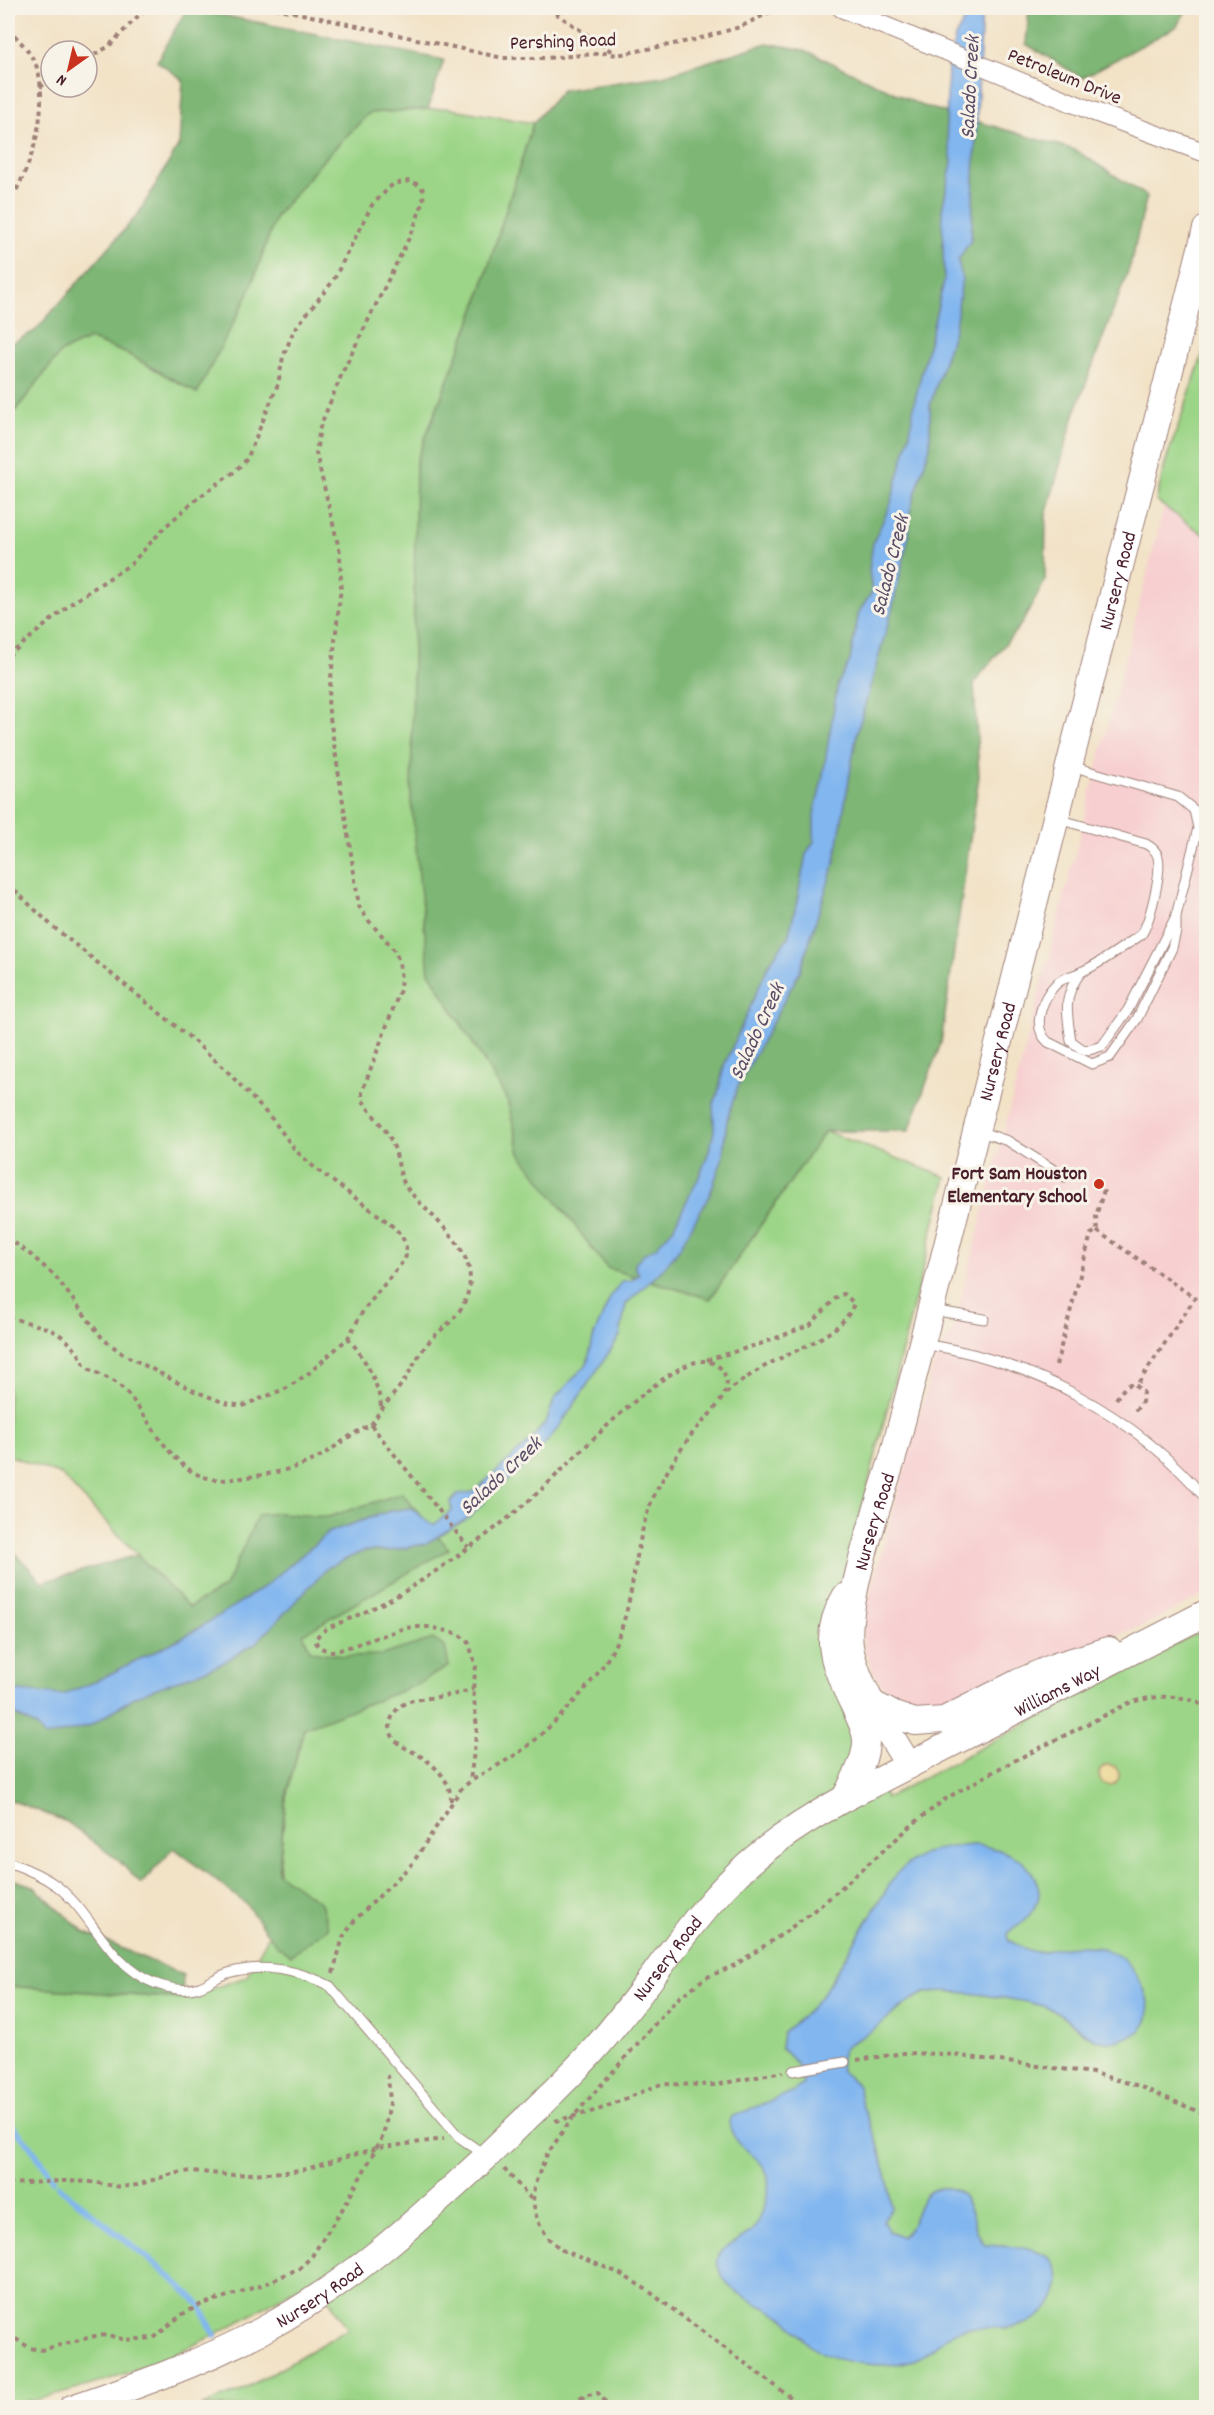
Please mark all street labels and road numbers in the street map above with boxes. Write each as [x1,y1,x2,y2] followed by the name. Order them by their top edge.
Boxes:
[509,27,617,59] street label: Pershing Road
[1003,42,1125,113] street label: Petroleum Drive
[1093,529,1145,633] street label: Nursery Road
[973,1000,1025,1104] street label: Nursery Road
[849,1470,904,1574] street label: Nursery Road
[1010,1658,1107,1726] street label: Williams Way
[627,1911,711,2008] street label: Nursery Road
[272,2257,371,2337] street label: Nursery Road

